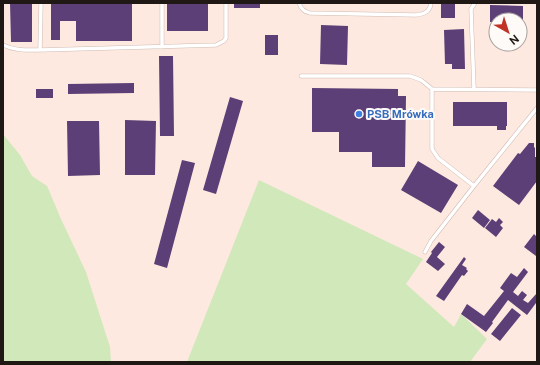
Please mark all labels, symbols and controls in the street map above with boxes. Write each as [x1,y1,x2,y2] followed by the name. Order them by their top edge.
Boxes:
[488,12,528,52] north arrow
[507,32,521,47] text: N
[367,108,434,120] place label: PSB Mrówka
[354,109,364,119] marker: PSB Mrówka

